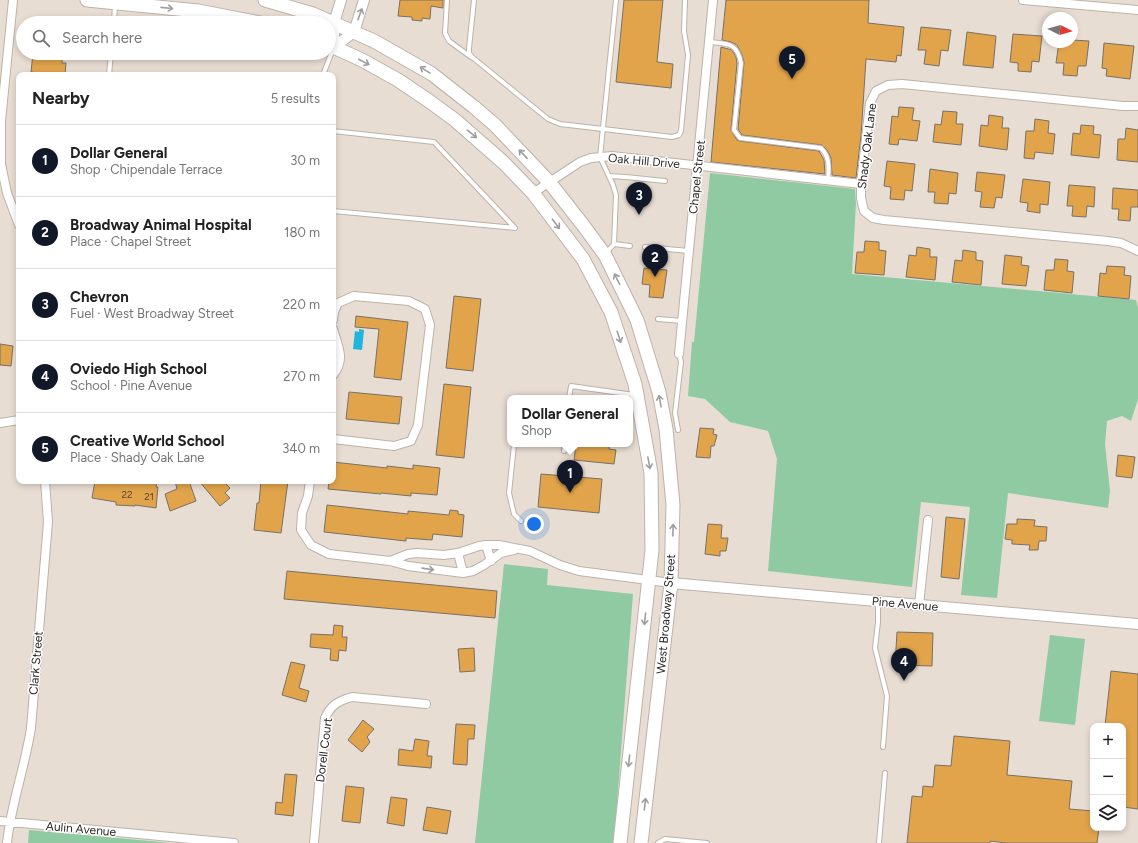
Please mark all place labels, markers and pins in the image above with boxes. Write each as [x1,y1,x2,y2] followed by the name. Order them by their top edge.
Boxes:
[779,46,805,79] pin: 5
[626,182,652,215] pin: 3
[642,244,668,277] pin: 2
[557,460,583,493] pin: 1
[891,648,917,681] pin: 4

